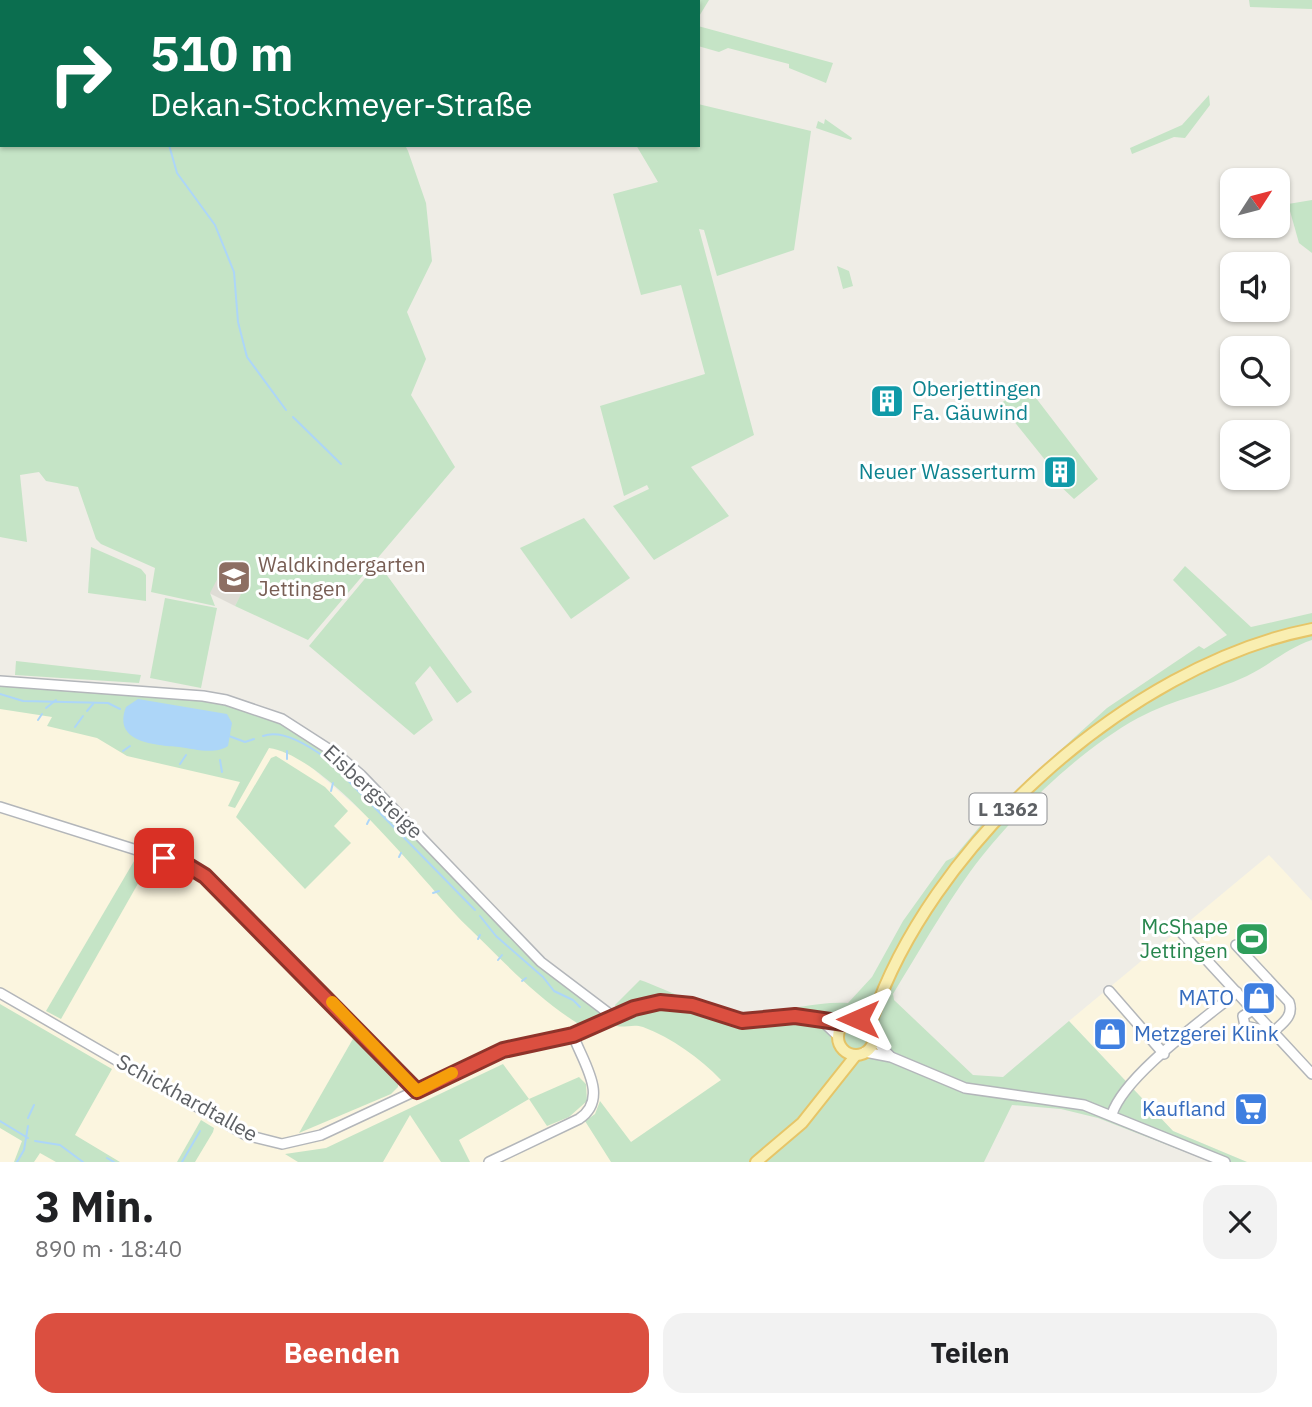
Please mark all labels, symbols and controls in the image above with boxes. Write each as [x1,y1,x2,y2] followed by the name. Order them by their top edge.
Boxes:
[150,21,294,84] text: 510 m
[35,28,126,119] icon: right
[150,83,532,125] text: Dekan-Stockmeyer-Straße
[1220,168,1290,238] north arrow
[1220,168,1290,490] map controls
[1220,252,1290,322] button: sound
[1220,336,1290,406] button: search
[912,374,1041,426] place label: Oberjettingen Fa. Gäuwind
[868,382,906,420] building icon: Oberjettingen Fa. Gäuwind
[1220,420,1290,490] button: layers
[1041,453,1079,491] building icon: Neuer Wasserturm
[859,457,1036,485] place label: Neuer Wasserturm
[258,550,426,602] place label: Waldkindergarten Jettingen
[215,558,253,596] school or university icon: Waldkindergarten Jettingen
[318,738,429,845] street label: Eisbergsteige
[970,794,1046,824] road number: L 1362
[134,828,194,888] pin
[145,839,183,877] icon: arrive
[1140,912,1228,964] place label: McShape Jettingen
[1233,920,1271,958] sports icon: McShape Jettingen
[1240,979,1278,1017] shop icon: MATO
[821,982,895,1056] position arrow
[1178,983,1234,1011] place label: MATO
[1091,1015,1129,1053] shop icon: Metzgerei Klink
[1134,1019,1279,1047] place label: Metzgerei Klink
[112,1047,263,1148] street label: Schickhardtallee
[1232,1090,1270,1128] supermarket icon: Kaufland
[1142,1094,1226,1122] place label: Kaufland
[35,1179,155,1234] text: 3 Min.
[1203,1185,1277,1259] button: close
[35,1233,182,1263] text: 890 m · 18:40
[35,1313,649,1393] button: Beenden
[663,1313,1277,1393] button: Teilen

